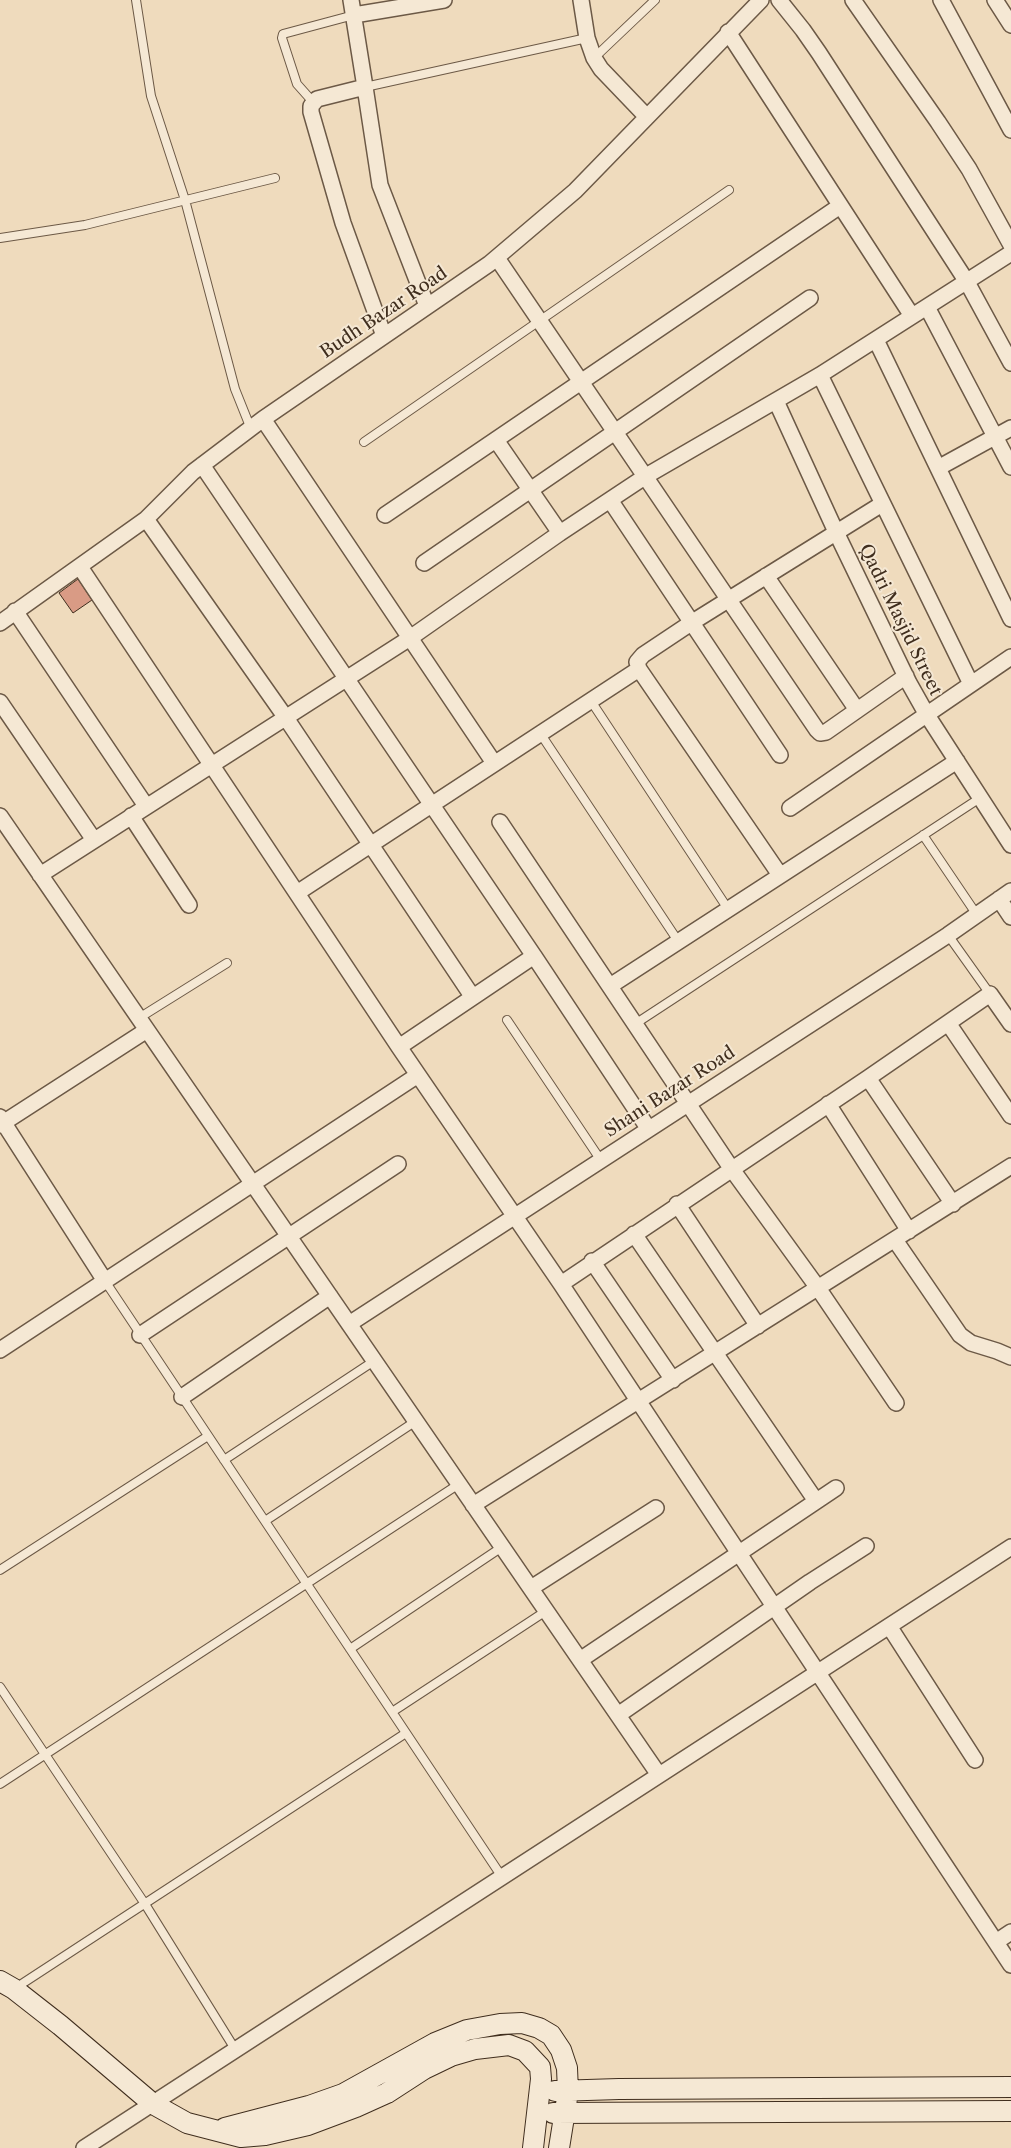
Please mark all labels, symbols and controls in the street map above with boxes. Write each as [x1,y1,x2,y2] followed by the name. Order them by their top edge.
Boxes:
[316,263,452,363] street label: Budh Bazar Road
[854,541,946,699] street label: Qadri Masjid Street
[601,1042,739,1142] street label: Shani Bazar Road

